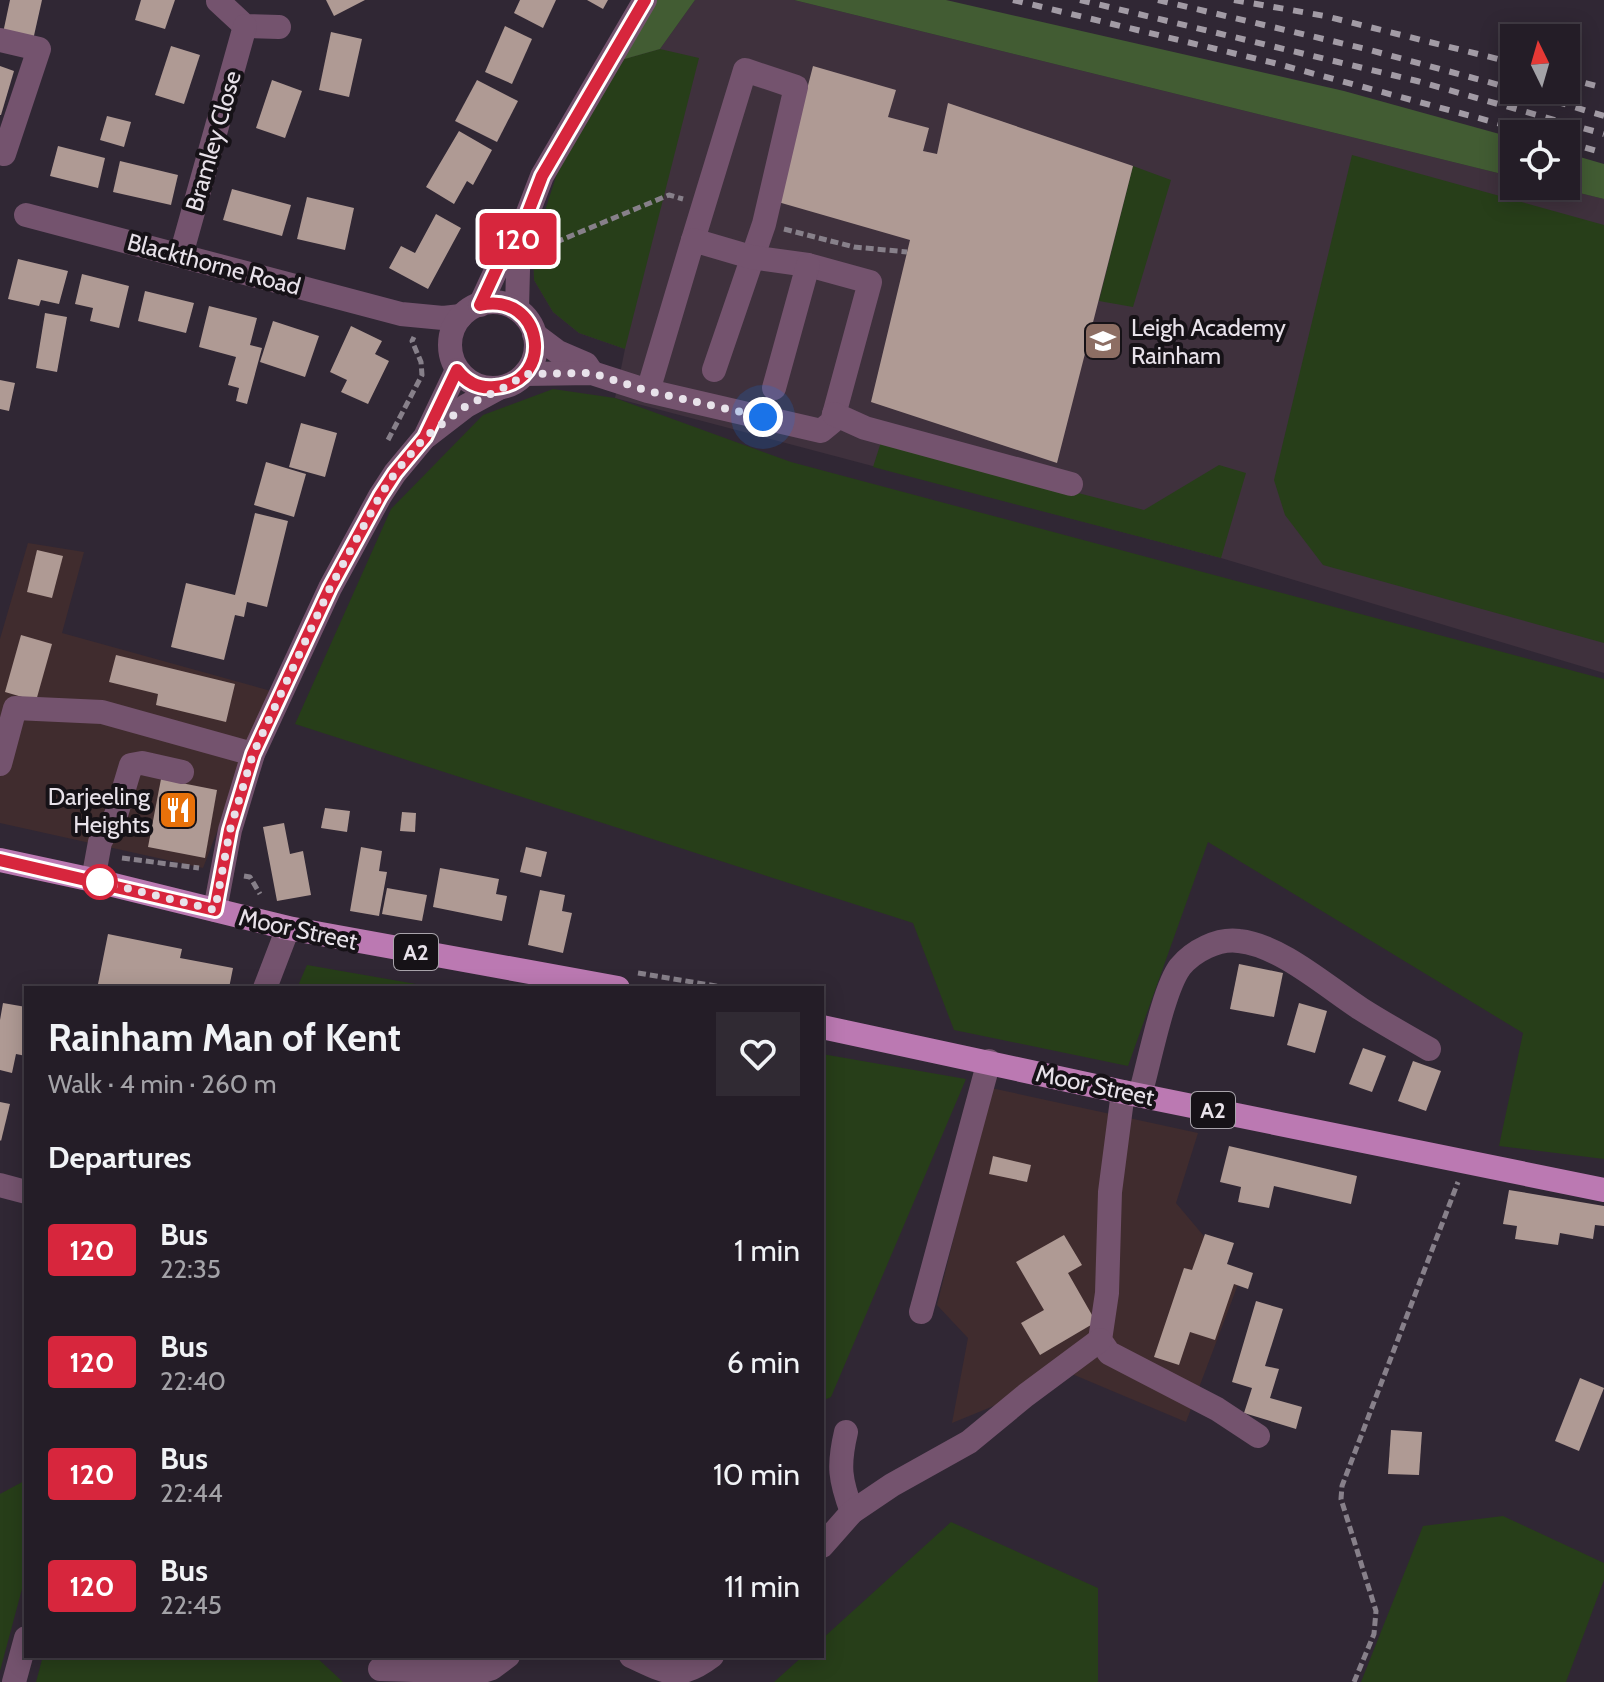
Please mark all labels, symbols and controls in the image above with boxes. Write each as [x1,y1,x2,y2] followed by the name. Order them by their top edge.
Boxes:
[1500,24,1580,104] north arrow
[1500,24,1580,200] map controls
[179,67,247,215] street label: Bramley Close
[1500,120,1580,200] button: locate
[472,213,564,265] line badge: 120
[496,222,540,256] text: 120
[124,227,304,301] street label: Blackthorne Road
[1131,313,1286,370] place label: Leigh Academy Rainham
[1082,320,1124,362] school or university icon: Leigh Academy Rainham
[743,397,783,437] your location
[48,782,151,839] place label: Darjeeling Heights
[157,789,199,831] restaurant icon: Darjeeling Heights
[83,865,117,899] unlabelled marker
[236,902,360,956] street label: Moor Street
[394,934,438,970] road number: A2
[716,1012,800,1096] button: heart
[48,1014,401,1061] text: Rainham Man of Kent
[1033,1058,1157,1112] street label: Moor Street
[48,1068,277,1100] text: Walk · 4 min · 260 m
[1191,1092,1235,1128] road number: A2
[48,1139,192,1176] text: Departures
[160,1216,208,1253] text: Bus
[734,1232,800,1269] text: 1 min
[70,1233,114,1267] text: 120
[160,1253,221,1285] text: 22:35
[160,1328,208,1365] text: Bus
[727,1344,800,1381] text: 6 min
[70,1345,114,1379] text: 120
[160,1365,226,1397] text: 22:40
[160,1440,208,1477] text: Bus
[713,1456,800,1493] text: 10 min
[70,1457,114,1491] text: 120
[160,1477,223,1509] text: 22:44
[160,1552,208,1589] text: Bus
[724,1568,800,1605] text: 11 min
[70,1569,114,1603] text: 120
[160,1589,222,1621] text: 22:45

